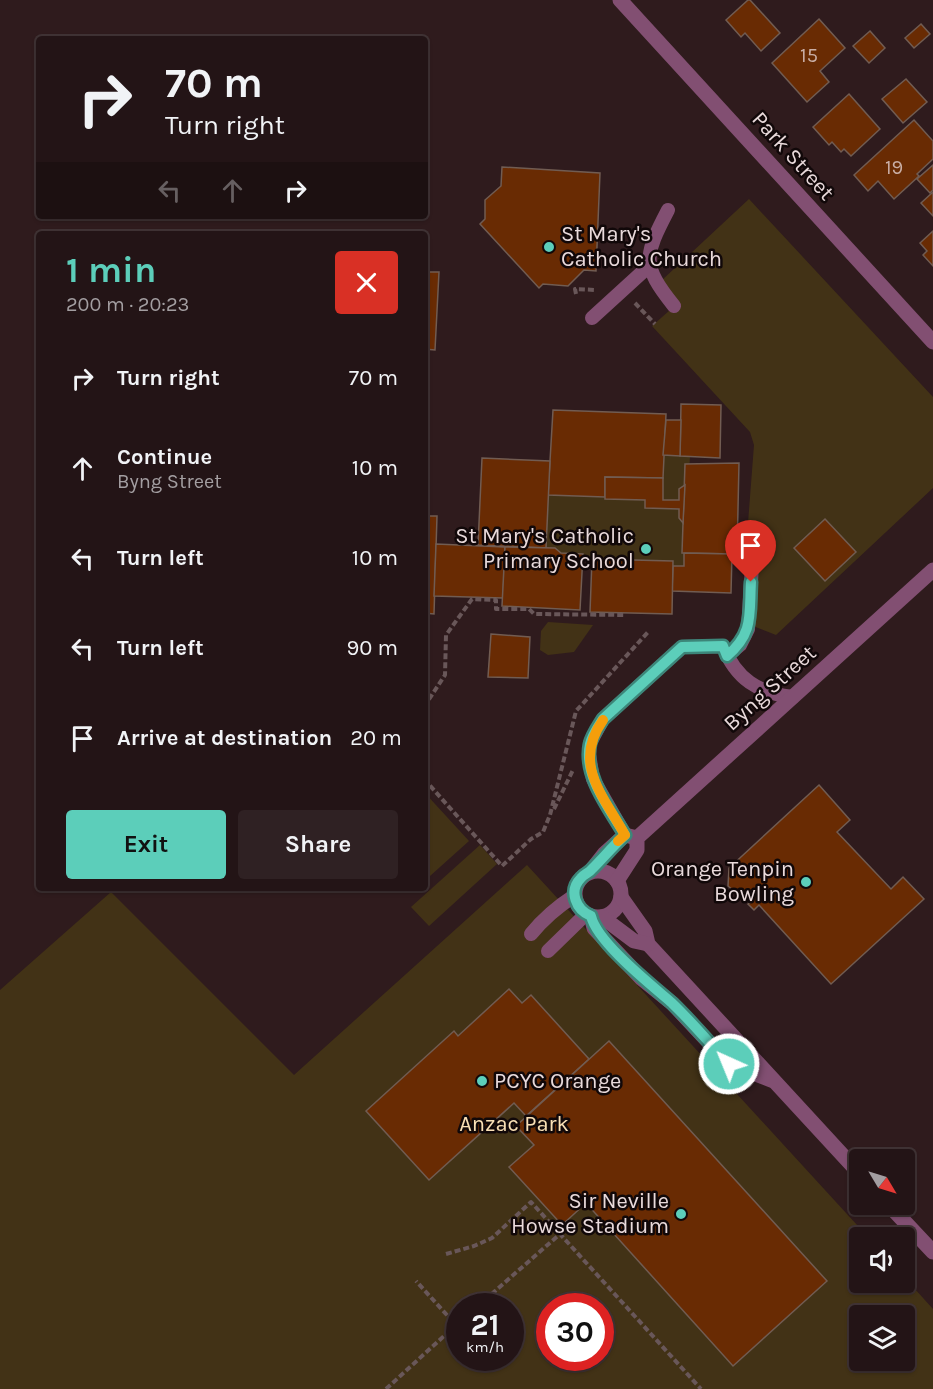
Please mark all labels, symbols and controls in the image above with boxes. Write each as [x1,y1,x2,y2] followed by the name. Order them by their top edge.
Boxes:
[800,44,818,67] house number: 15
[165,58,263,108] text: 70 m
[66,60,144,138] icon: right
[746,106,840,206] street label: Park Street
[165,109,285,141] text: Turn right
[885,156,903,179] house number: 19
[153,174,186,207] icon: left
[216,174,249,207] icon: ahead
[279,174,312,207] icon: right
[561,221,722,272] place label: St Mary's Catholic Church
[542,240,556,254] marker: St Mary's Catholic Church
[66,249,156,291] text: 1 min
[335,251,398,314] button: close
[66,293,189,316] text: 200 m · 20:23
[66,362,99,395] icon: right
[117,365,220,391] text: Turn right
[349,365,398,391] text: 70 m
[117,444,212,470] text: Continue
[66,452,99,485] icon: ahead
[352,455,398,481] text: 10 m
[117,470,222,493] text: Byng Street
[725,520,776,582] pin
[455,523,634,574] place label: St Mary's Catholic Primary School
[734,529,767,562] icon: arrive
[66,542,99,575] icon: left
[639,542,653,556] marker: St Mary's Catholic Primary School
[117,545,204,571] text: Turn left
[352,545,398,571] text: 10 m
[66,632,99,665] icon: left
[117,635,204,661] text: Turn left
[346,635,398,661] text: 90 m
[718,640,822,736] street label: Byng Street
[66,722,99,755] icon: arrive
[117,725,332,751] text: Arrive at destination
[350,725,402,751] text: 20 m
[66,810,226,879] button: Exit
[238,810,398,879] button: Share
[651,856,795,907] place label: Orange Tenpin Bowling
[799,875,813,889] marker: Orange Tenpin Bowling
[697,1032,761,1096] position arrow
[494,1068,621,1094] place label: PCYC Orange
[475,1074,489,1088] marker: PCYC Orange
[459,1111,569,1137] park label: Anzac Park
[849,1149,915,1215] north arrow
[849,1149,915,1371] map controls
[511,1188,669,1239] place label: Sir Neville Howse Stadium
[674,1207,688,1221] marker: Sir Neville Howse Stadium
[849,1227,915,1293] button: sound
[536,1293,614,1371] speed limit sign: 30
[849,1305,915,1371] button: layers
[471,1307,499,1343] text: 21
[466,1338,504,1356] text: km/h

